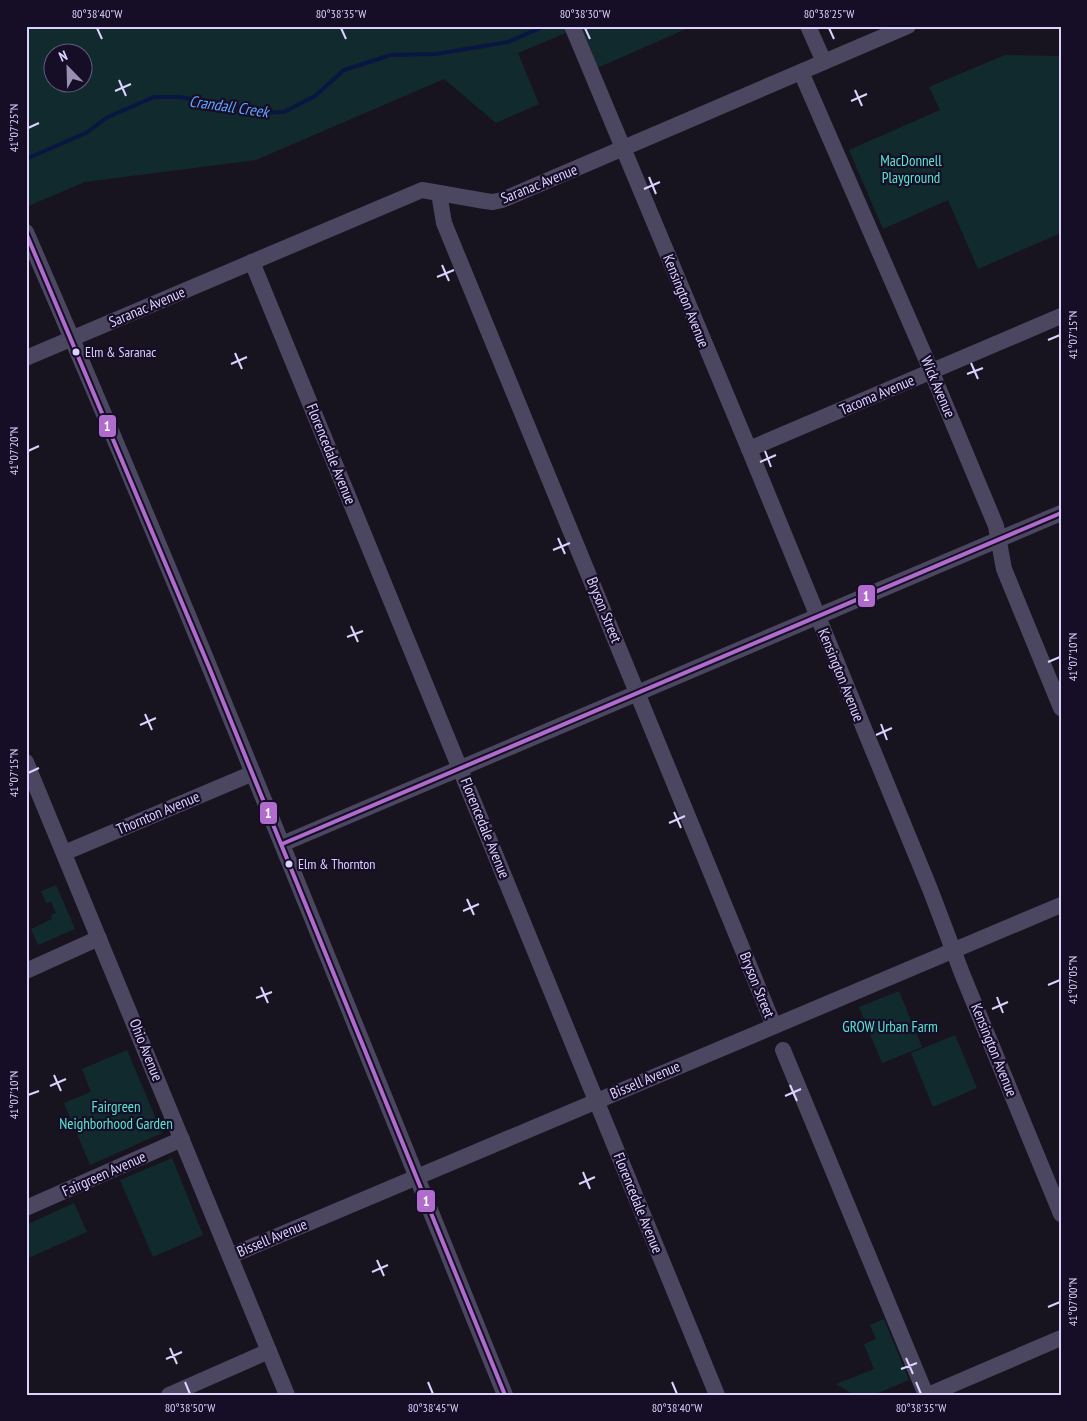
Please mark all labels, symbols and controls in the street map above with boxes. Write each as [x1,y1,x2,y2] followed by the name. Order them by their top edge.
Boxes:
[72,6,122,21] text: 80°38'40"W
[316,6,366,21] text: 80°38'35"W
[560,6,610,21] text: 80°38'30"W
[804,6,854,21] text: 80°38'25"W
[42,42,92,92] north arrow
[56,46,70,66] text: N
[188,91,272,122] water label: Crandall Creek
[6,104,21,152] text: 41°07'25"N
[880,151,942,187] park label: MacDonnell Playground
[498,160,580,207] street label: Saranac Avenue
[659,251,714,350] street label: Kensington Avenue
[106,282,188,331] street label: Saranac Avenue
[1065,311,1080,359] text: 41°07'15"N
[85,343,156,361] place label: Elm & Saranac
[71,347,81,357] marker: Elm & Saranac
[917,353,960,420] street label: Wick Avenue
[837,370,917,419] street label: Tacoma Avenue
[303,401,360,507] street label: Florencedale Avenue
[98,414,117,438] line badge: 1
[104,417,110,435] text: 1
[6,427,21,475] text: 41°07'20"N
[583,574,626,645] street label: Bryson Street
[857,584,876,608] line badge: 1
[863,587,869,605] text: 1
[814,625,869,724] street label: Kensington Avenue
[1065,633,1080,681] text: 41°07'10"N
[6,749,21,797] text: 41°07'15"N
[457,775,514,881] street label: Florencedale Avenue
[113,787,202,839] street label: Thornton Avenue
[259,801,278,825] line badge: 1
[265,804,271,822] text: 1
[298,855,376,873] place label: Elm & Thornton
[284,859,294,869] marker: Elm & Thornton
[736,949,779,1020] street label: Bryson Street
[1065,956,1080,1004] text: 41°07'05"N
[967,1000,1022,1099] street label: Kensington Avenue
[125,1016,167,1084] street label: Ohio Avenue
[842,1017,938,1036] park label: GROW Urban Farm
[607,1056,683,1103] street label: Bissell Avenue
[6,1071,21,1119] text: 41°07'10"N
[59,1097,173,1133] park label: Fairgreen Neighborhood Garden
[59,1147,149,1200] street label: Fairgreen Avenue
[610,1150,667,1256] street label: Florencedale Avenue
[416,1189,436,1213] line badge: 1
[423,1192,429,1210] text: 1
[234,1214,310,1261] street label: Bissell Avenue
[1065,1278,1080,1326] text: 41°07'00"N
[165,1400,215,1415] text: 80°38'50"W
[408,1400,458,1415] text: 80°38'45"W
[652,1400,702,1415] text: 80°38'40"W
[896,1400,946,1415] text: 80°38'35"W

